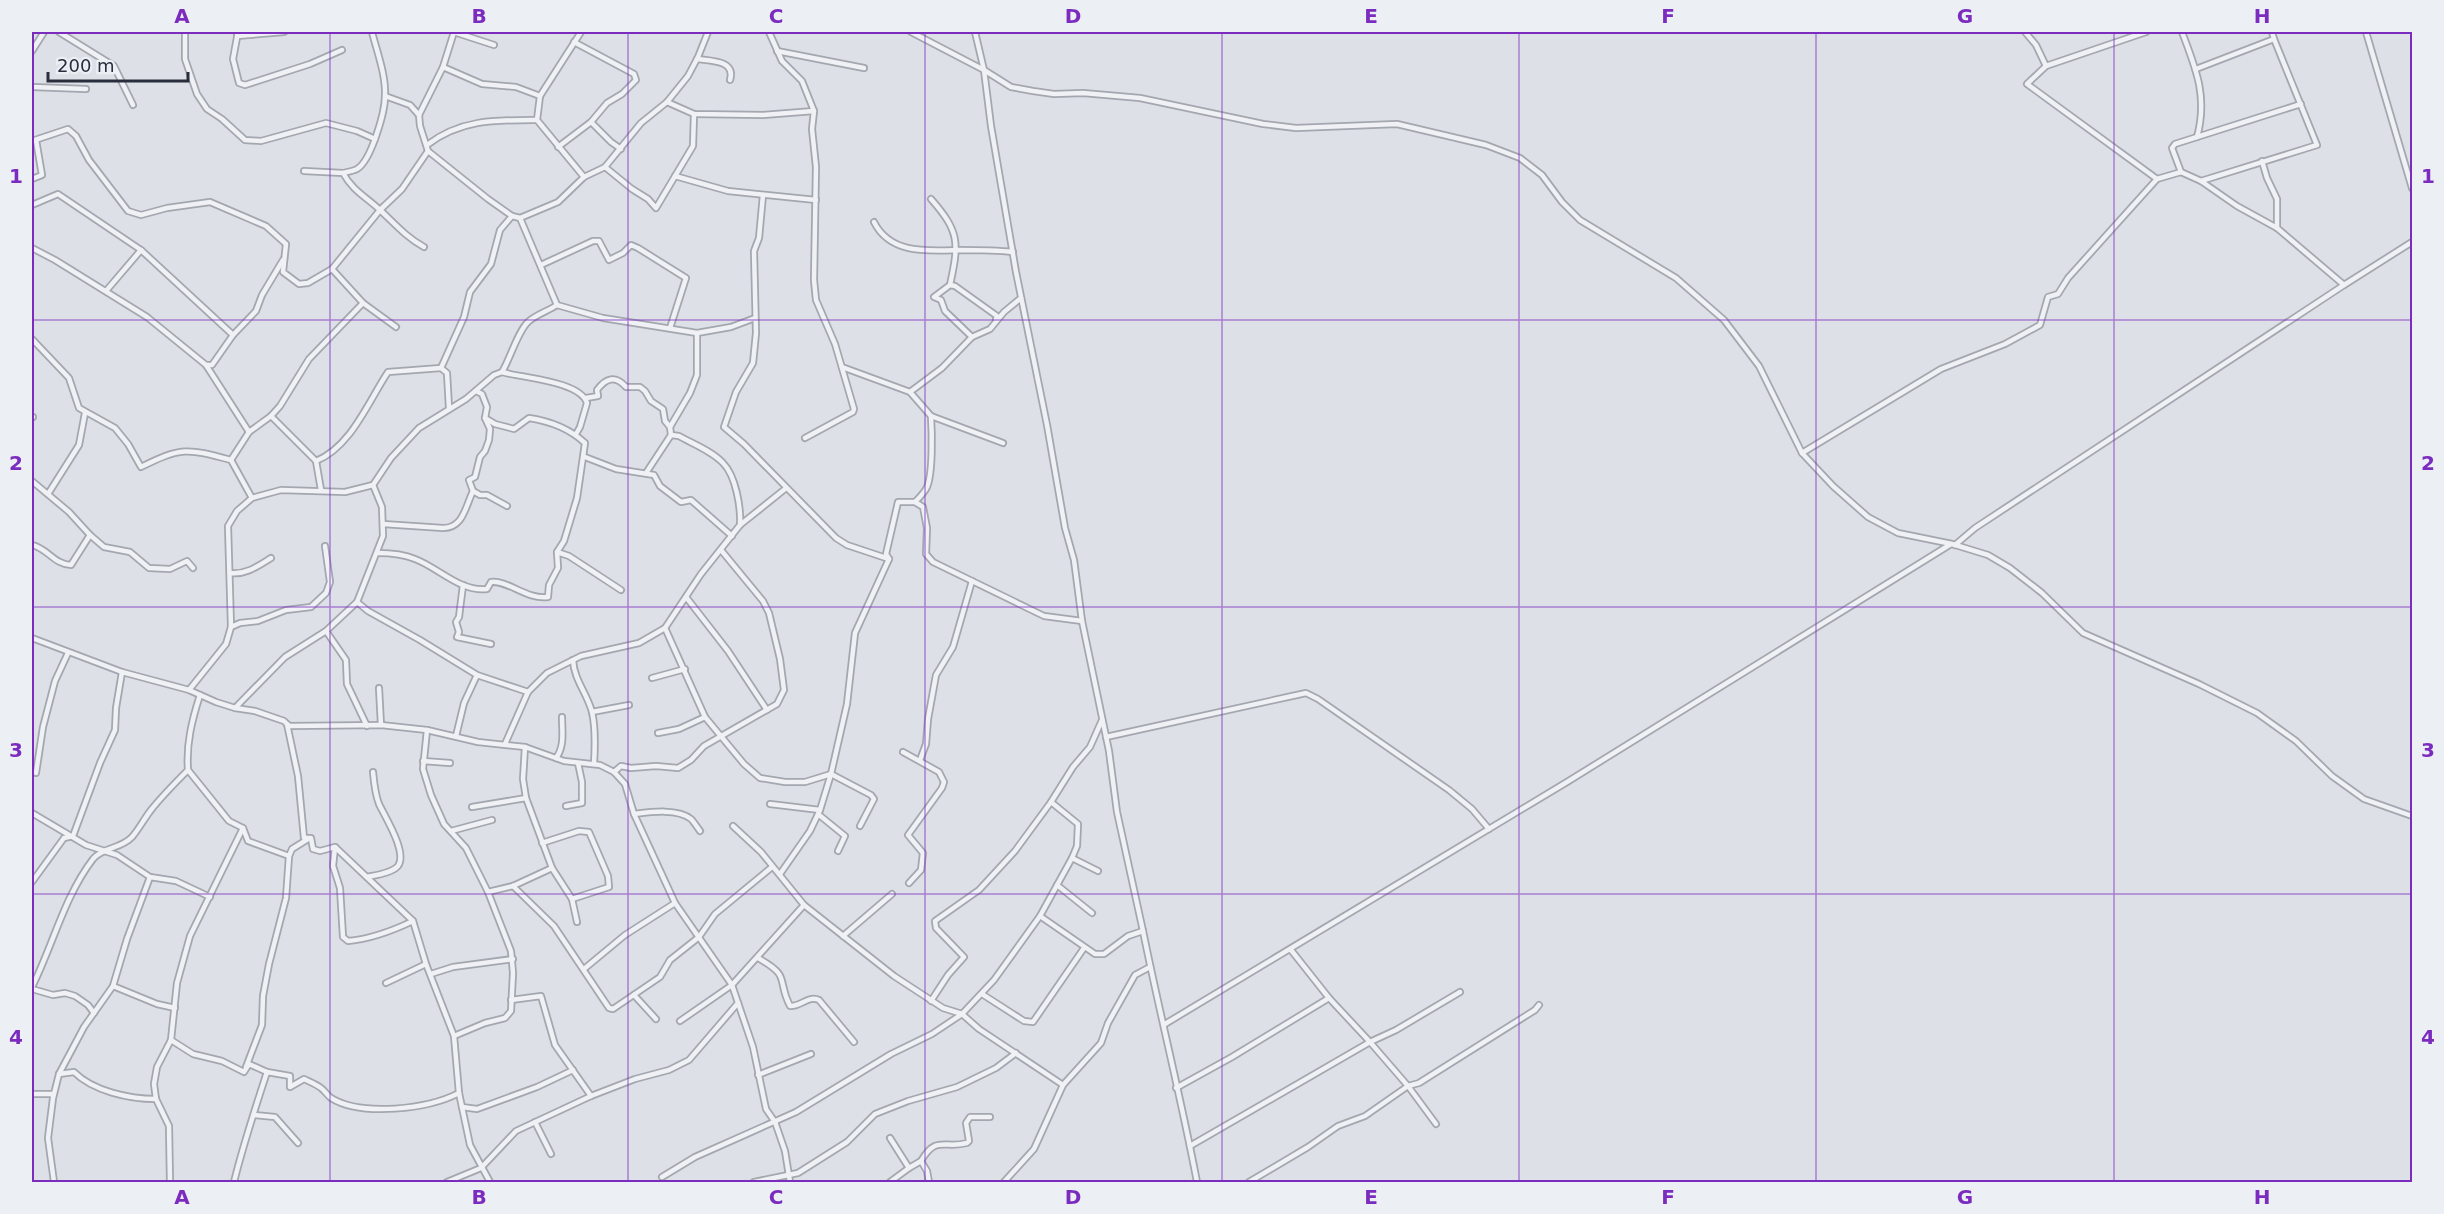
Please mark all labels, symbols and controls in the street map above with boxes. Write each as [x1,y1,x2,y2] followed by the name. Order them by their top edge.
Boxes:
[174,4,190,28] text: A
[471,4,487,28] text: B
[769,4,783,28] text: C
[1065,4,1081,28] text: D
[1364,4,1378,28] text: E
[1661,4,1675,28] text: F
[1957,4,1973,28] text: G
[2254,4,2270,28] text: H
[48,45,188,83] scale bar
[57,55,115,76] text: 200 m
[9,164,23,188] text: 1
[2421,164,2435,188] text: 1
[9,451,23,475] text: 2
[2421,451,2435,475] text: 2
[9,738,23,762] text: 3
[2421,738,2435,762] text: 3
[9,1025,23,1049] text: 4
[2421,1025,2435,1049] text: 4
[174,1185,190,1209] text: A
[471,1185,487,1209] text: B
[769,1185,783,1209] text: C
[1065,1185,1081,1209] text: D
[1364,1185,1378,1209] text: E
[1661,1185,1675,1209] text: F
[1957,1185,1973,1209] text: G
[2254,1185,2270,1209] text: H

